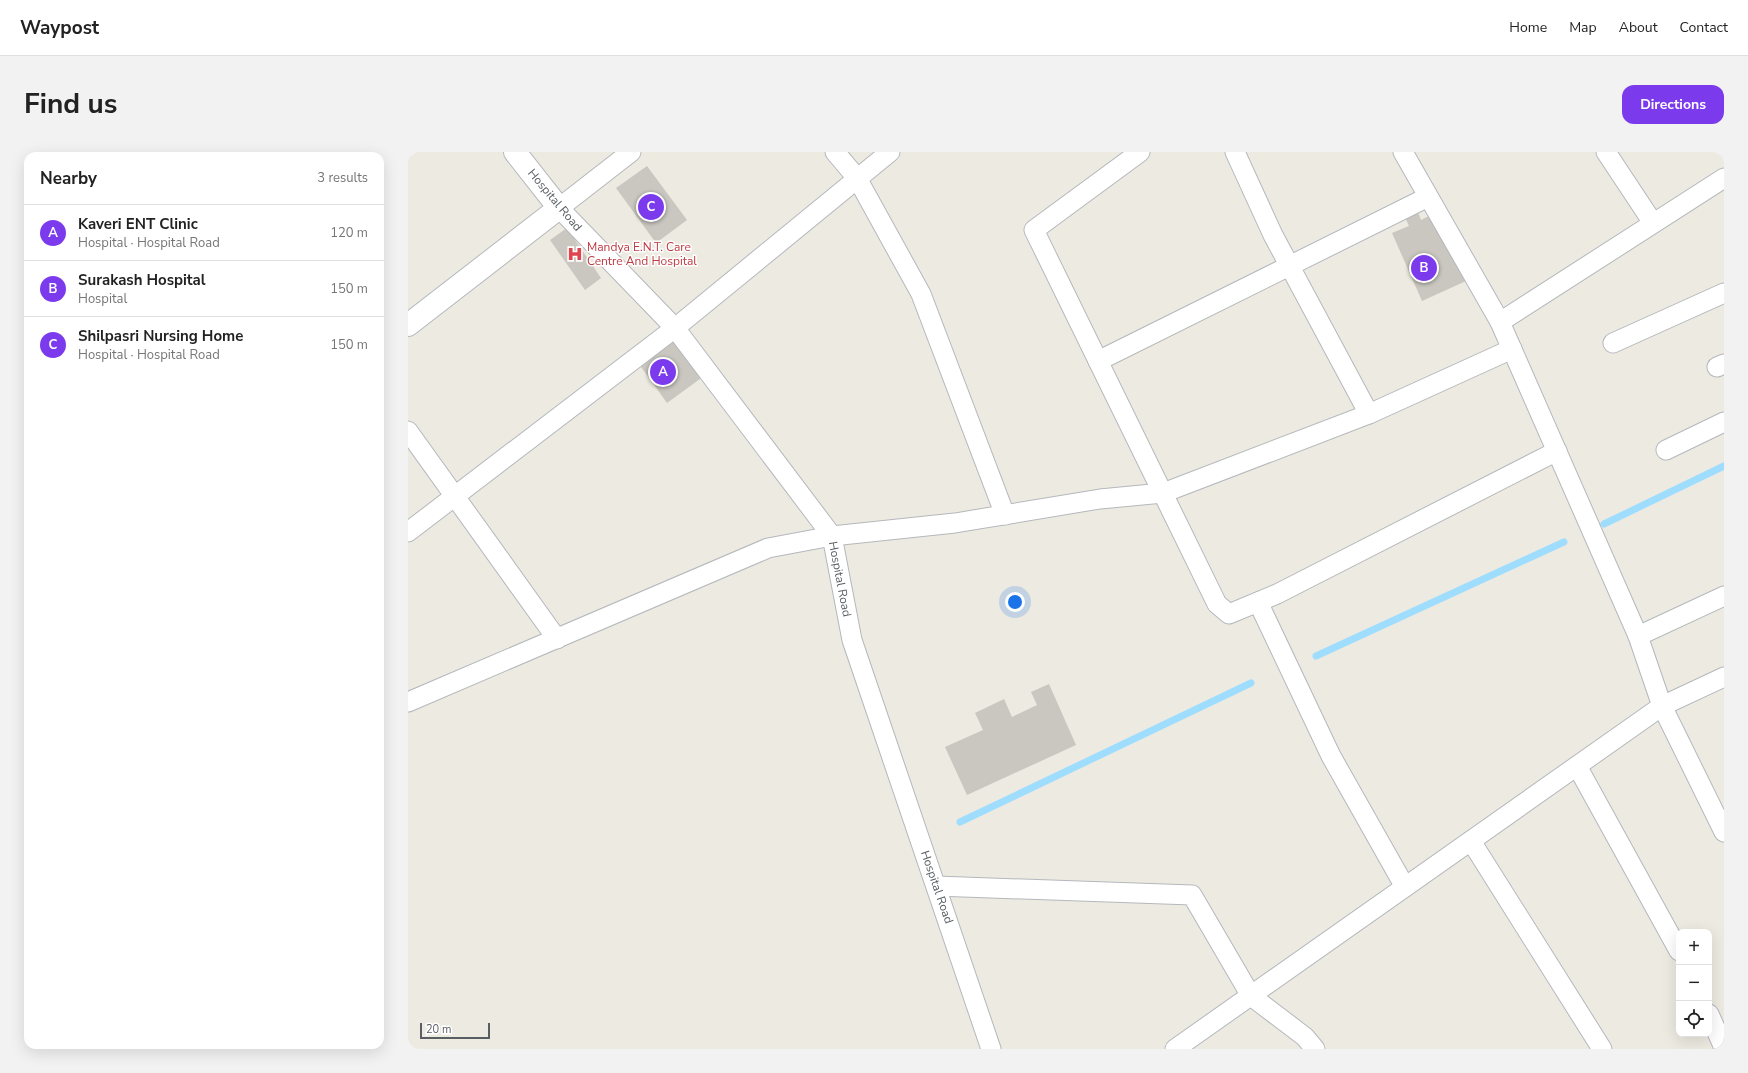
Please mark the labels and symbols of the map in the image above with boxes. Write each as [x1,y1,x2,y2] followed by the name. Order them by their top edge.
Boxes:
[524,166,586,234] street label: Hospital Road
[638,192,664,222] pin: C
[587,239,697,269] place label: Mandya E.N.T. Care Centre And Hospital
[566,245,584,263] hospital icon: Mandya E.N.T. Care Centre And Hospital
[1411,253,1437,283] pin: B
[650,357,676,387] pin: A
[825,540,855,618] street label: Hospital Road
[1005,592,1025,612] your location
[917,848,957,926] street label: Hospital Road
[420,1021,490,1040] scale bar

